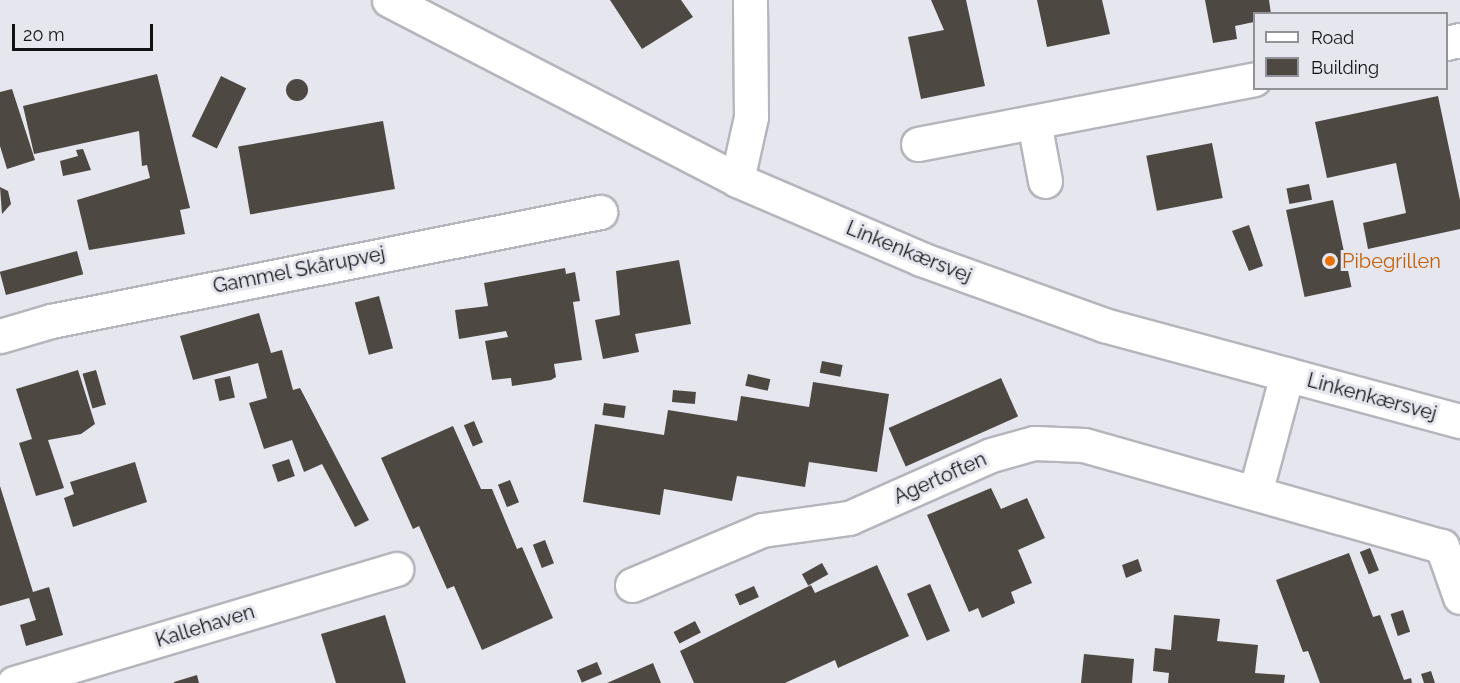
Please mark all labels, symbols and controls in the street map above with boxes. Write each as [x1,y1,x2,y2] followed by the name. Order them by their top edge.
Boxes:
[15,12,156,50] scale bar
[1253,12,1448,90] legend
[23,24,65,45] text: 20 m
[1311,27,1354,48] text: Road
[1311,57,1379,78] text: Building
[843,216,975,288] street label: Linkenkærsvej
[211,241,387,299] street label: Gammel Skårupvej
[1342,249,1441,273] place label: Pibegrillen
[1323,254,1337,268] marker: Pibegrillen
[1304,368,1440,426] street label: Linkenkærsvej
[890,447,990,509] street label: Agertoften
[153,600,257,652] street label: Kallehaven

